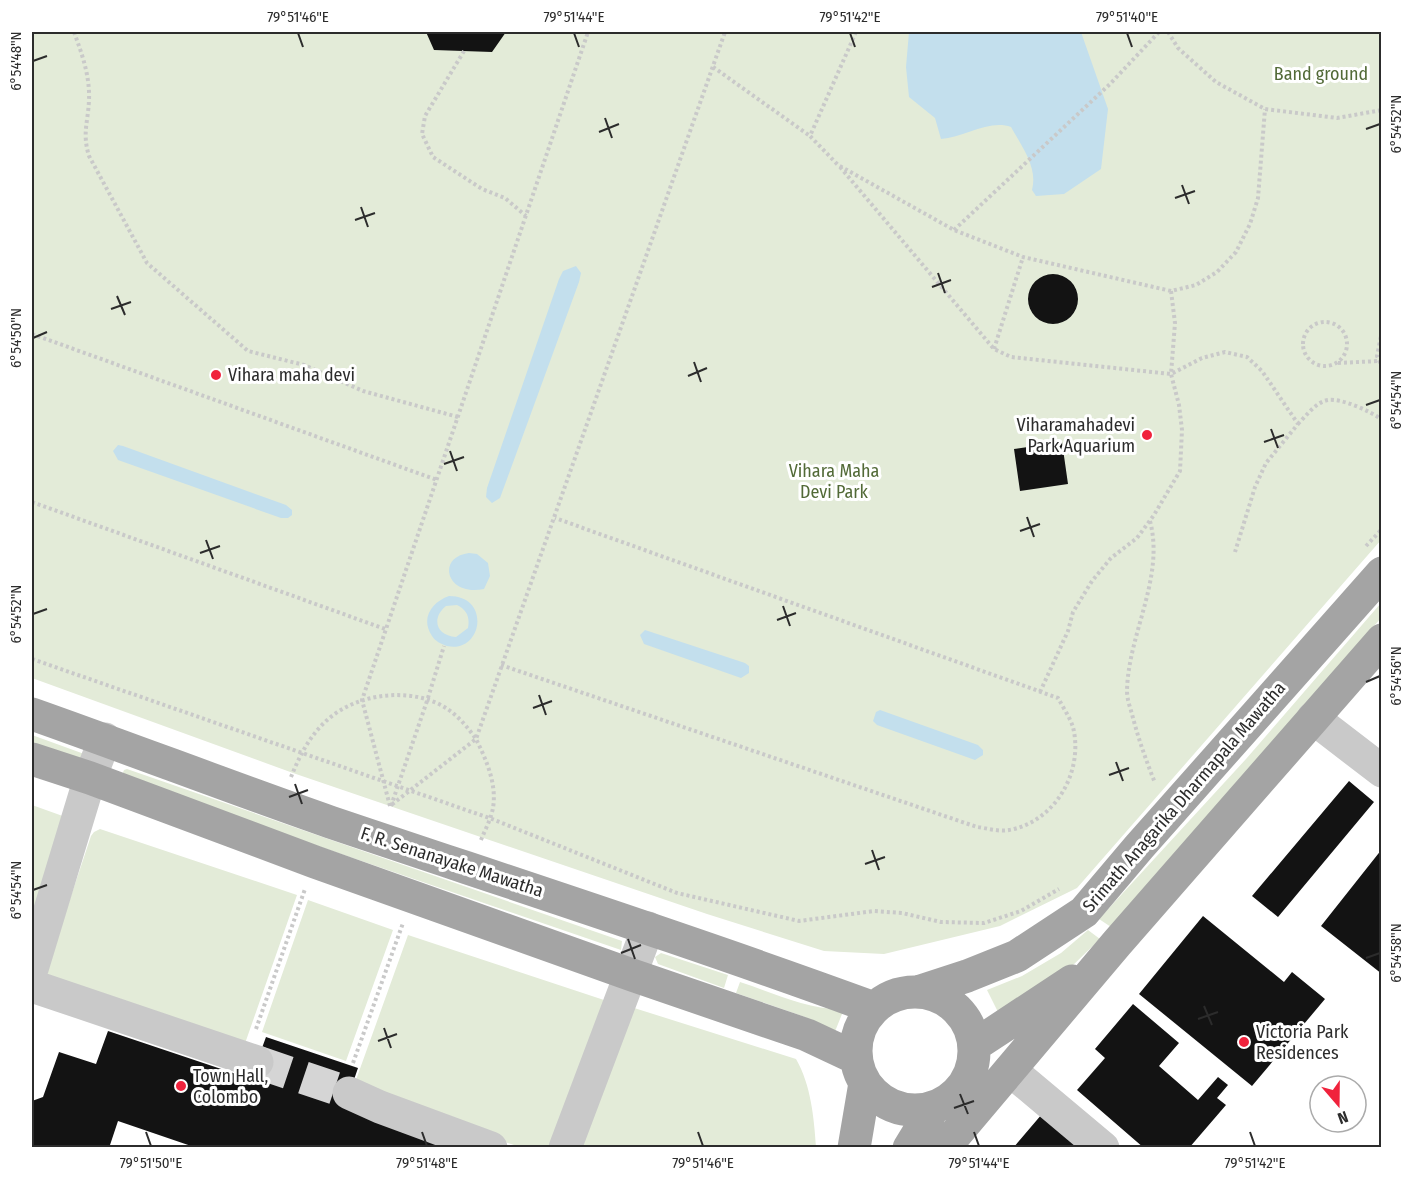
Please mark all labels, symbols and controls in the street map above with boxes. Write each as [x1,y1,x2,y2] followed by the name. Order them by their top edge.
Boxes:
[267,8,329,26] text: 79°51'46"E
[543,8,605,26] text: 79°51'44"E
[820,8,881,26] text: 79°51'42"E
[1096,8,1158,26] text: 79°51'40"E
[7,31,25,91] text: 6°54'48"N
[1274,63,1368,85] park label: Band ground
[1387,95,1405,153] text: 6°54'52"N
[7,308,25,368] text: 6°54'50"N
[228,364,355,386] place label: Vihara maha devi
[209,368,223,382] marker: Vihara maha devi
[1387,371,1405,429] text: 6°54'54"N
[1016,414,1135,457] place label: Viharamahadevi Park Aquarium
[1140,428,1154,442] marker: Viharamahadevi Park Aquarium
[789,460,880,503] park label: Vihara Maha Devi Park
[7,585,25,643] text: 6°54'52"N
[1387,646,1405,706] text: 6°54'56"N
[1078,677,1290,917] street label: Srimath Anagarika Dharmapala Mawatha
[358,822,546,902] street label: F. R. Senanayake Mawatha
[7,861,25,919] text: 6°54'54"N
[1387,923,1405,983] text: 6°54'58"N
[1256,1021,1349,1064] place label: Victoria Park Residences
[1237,1035,1251,1049] marker: Victoria Park Residences
[193,1065,268,1108] place label: Town Hall, Colombo
[1308,1074,1368,1134] north arrow
[174,1079,188,1093] marker: Town Hall, Colombo
[1335,1107,1351,1128] text: N
[120,1154,182,1172] text: 79°51'50"E
[396,1154,458,1172] text: 79°51'48"E
[672,1154,734,1172] text: 79°51'46"E
[948,1154,1010,1172] text: 79°51'44"E
[1225,1154,1286,1172] text: 79°51'42"E

